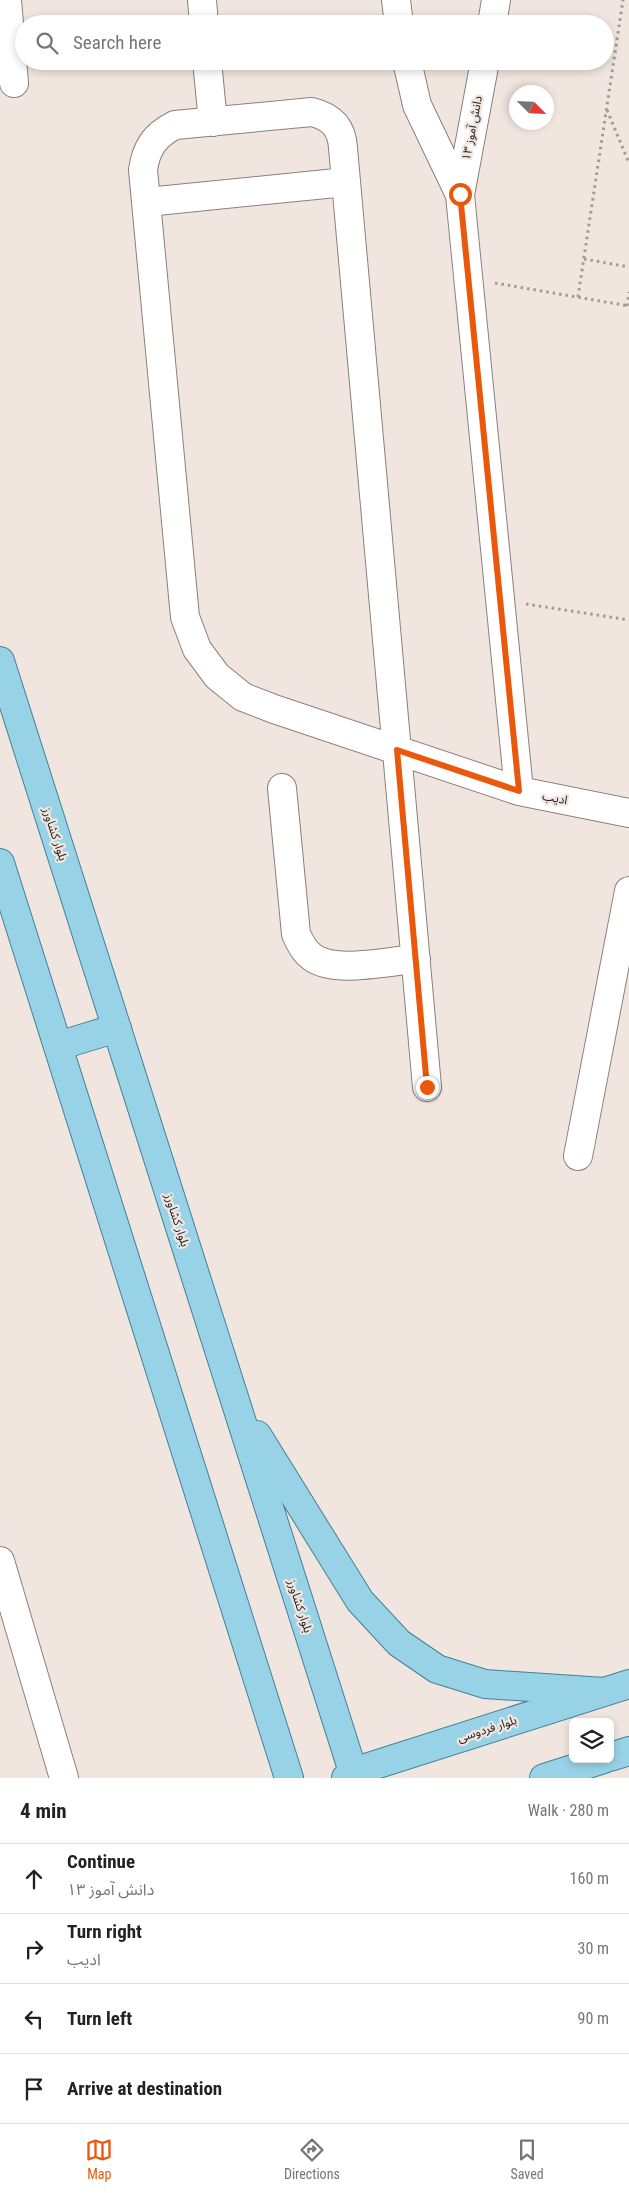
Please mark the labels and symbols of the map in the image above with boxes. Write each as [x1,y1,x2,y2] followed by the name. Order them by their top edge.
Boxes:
[509,85,554,130] north arrow
[459,94,485,161] street label: دانش آموز ۱۳
[449,183,472,206] route start
[541,789,569,808] street label: ادیب
[39,805,70,862] street label: بلوار کشاورز
[416,1076,439,1099] route end
[161,1191,192,1248] street label: بلوار کشاورز
[284,1577,315,1634] street label: بلوار کشاورز
[456,1713,518,1745] street label: بلوار فردوسی

